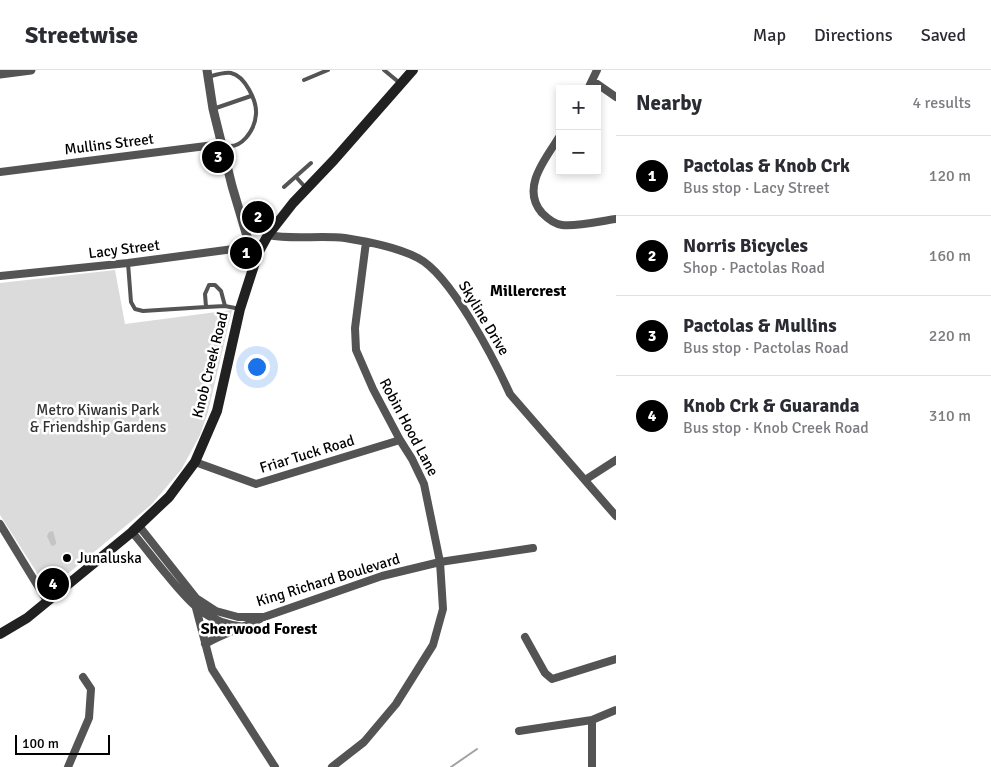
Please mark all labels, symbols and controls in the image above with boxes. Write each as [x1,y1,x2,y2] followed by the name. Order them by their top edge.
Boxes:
[25,20,138,50] text: Streetwise
[753,24,786,46] text: Map
[814,24,893,46] text: Directions
[921,24,966,46] text: Saved
[556,85,601,175] map controls
[556,85,601,130] button: +
[636,90,702,116] text: Nearby
[912,93,971,113] text: 4 results
[63,130,155,158] street label: Mullins Street
[556,130,601,175] button: −
[202,138,234,176] pin: 3
[683,154,850,178] text: Pactolas & Knob Crk
[648,166,656,186] text: 1
[929,166,971,186] text: 120 m
[683,178,830,198] text: Bus stop · Lacy Street
[242,198,274,236] pin: 2
[230,234,262,272] pin: 1
[683,234,808,258] text: Norris Bicycles
[87,236,161,262] street label: Lacy Street
[648,246,656,266] text: 2
[929,246,971,266] text: 160 m
[683,258,825,278] text: Shop · Pactolas Road
[455,277,513,359] street label: Skyline Drive
[490,281,566,301] district label: Millercrest
[188,310,232,420] street label: Knob Creek Road
[683,314,837,338] text: Pactolas & Mullins
[648,326,656,346] text: 3
[929,326,971,346] text: 220 m
[683,338,849,358] text: Bus stop · Pactolas Road
[244,354,270,380] your location
[376,375,442,479] street label: Robin Hood Lane
[683,394,860,418] text: Knob Crk & Guaranda
[30,401,167,436] park label: Metro Kiwanis Park & Friendship Gardens
[648,406,656,426] text: 4
[929,406,971,426] text: 310 m
[683,418,869,438] text: Bus stop · Knob Creek Road
[257,431,357,477] street label: Friar Tuck Road
[77,549,142,567] place label: Junaluska
[254,550,402,610] street label: King Richard Boulevard
[61,552,73,564] marker: Junaluska
[37,565,69,603] pin: 4
[201,619,317,639] district label: Sherwood Forest
[15,732,110,755] scale bar
[22,735,59,752] text: 100 m

